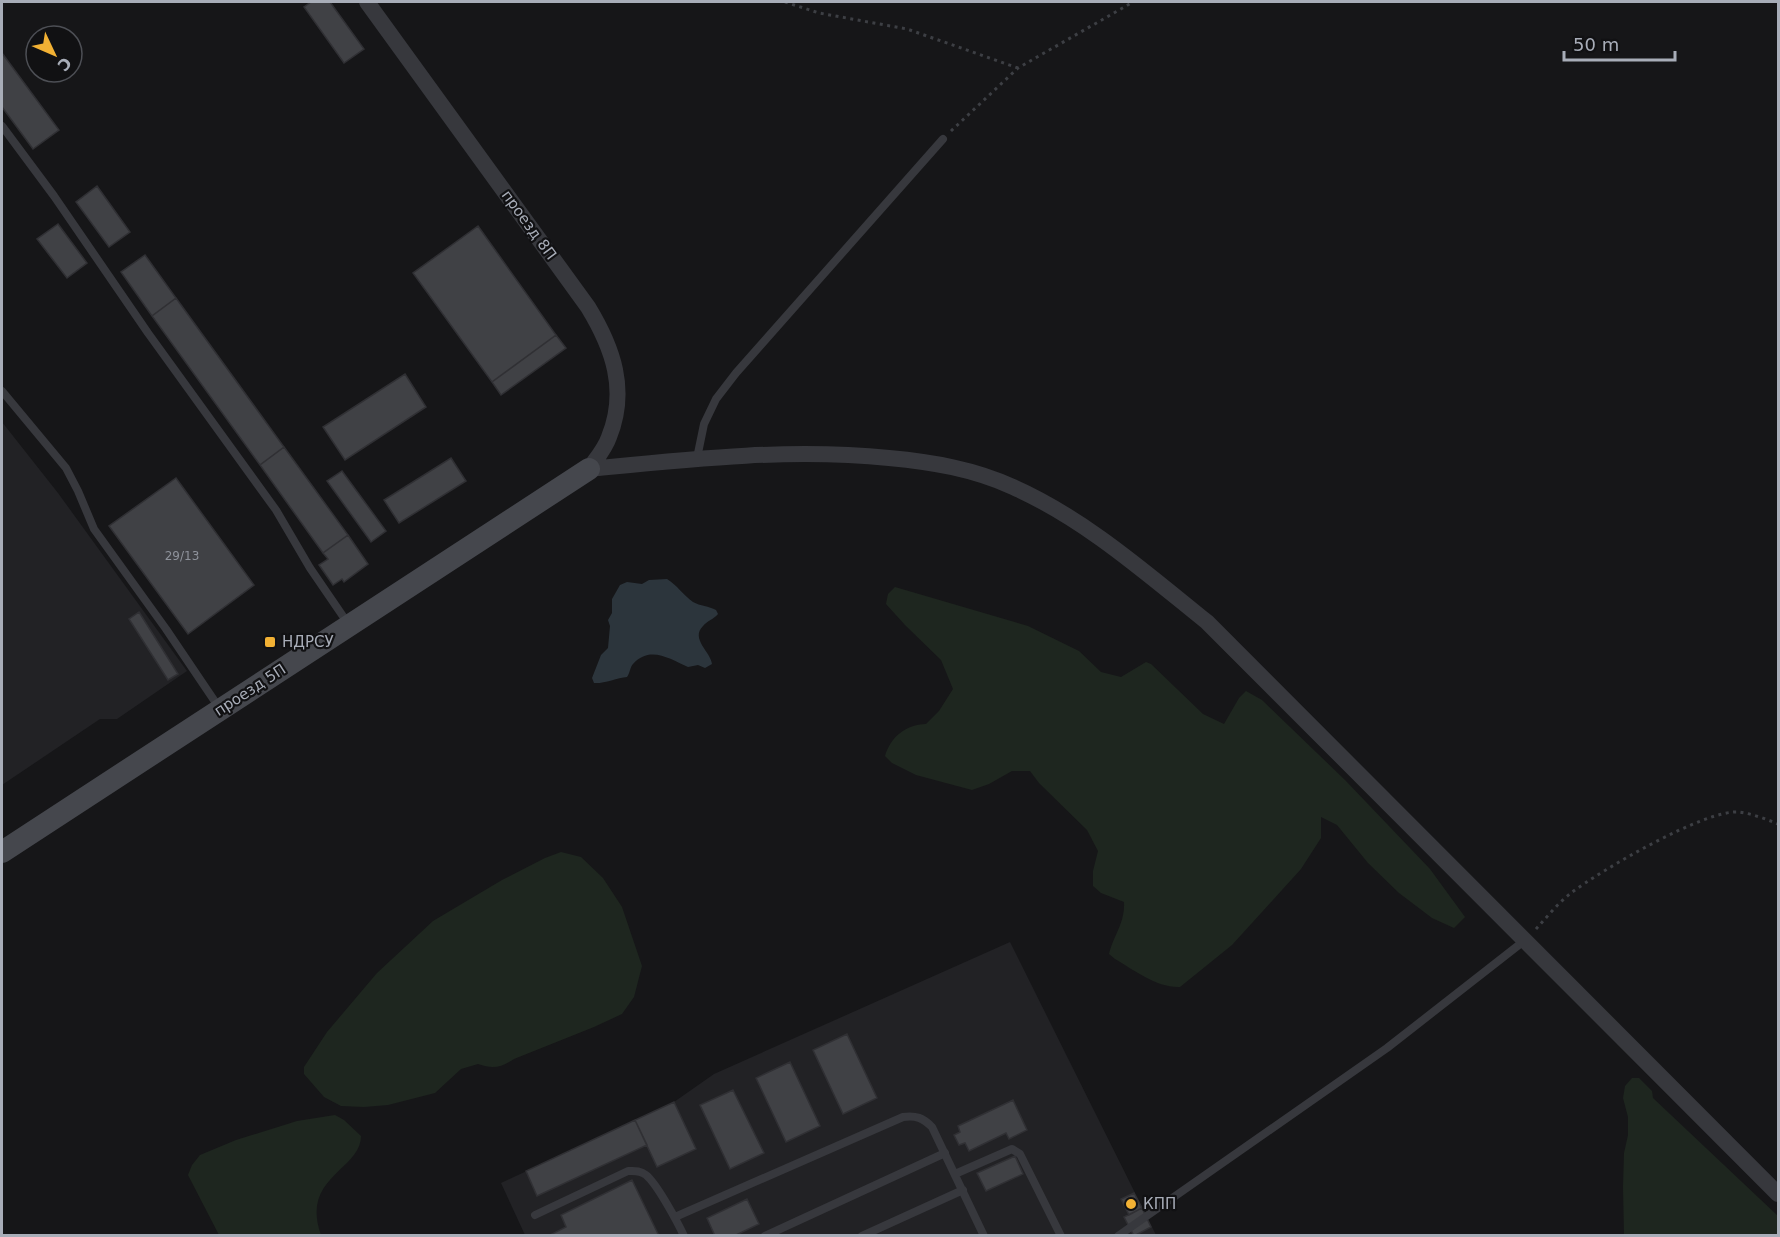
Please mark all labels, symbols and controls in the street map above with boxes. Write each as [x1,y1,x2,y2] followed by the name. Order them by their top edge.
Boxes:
[24,24,84,84] north arrow
[1564,24,1675,62] scale bar
[1573,34,1619,55] text: 50 m
[54,53,75,75] text: С
[498,187,560,263] street label: проезд 8П
[165,549,199,563] house number: 29/13
[282,633,334,651] place label: НДРСУ
[263,635,277,649] marker: НДРСУ
[211,660,289,720] street label: проезд 5П
[1143,1195,1176,1213] place label: КПП
[1124,1197,1138,1211] marker: КПП

